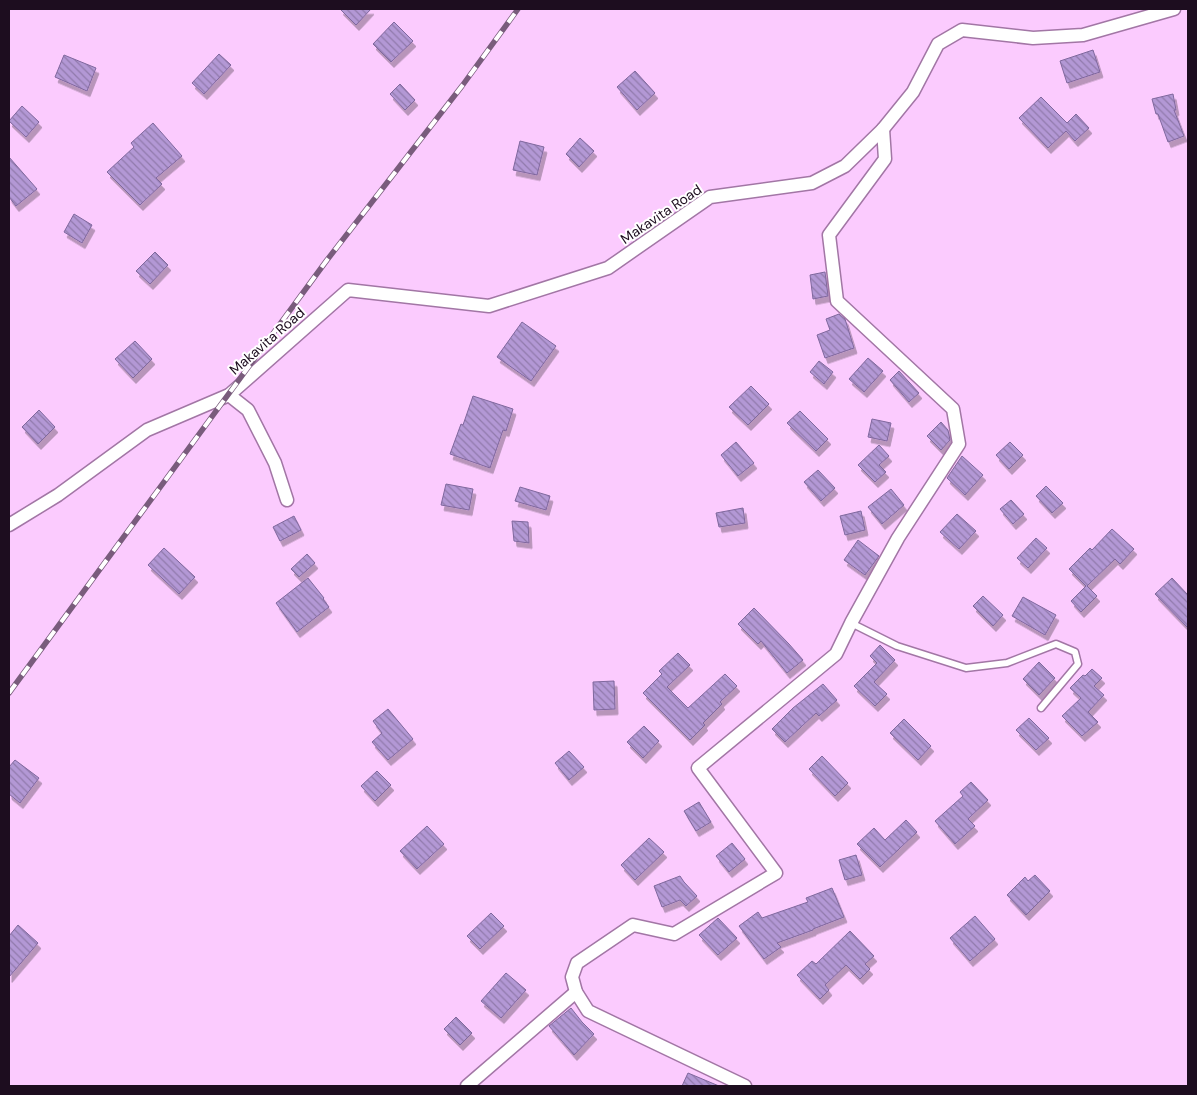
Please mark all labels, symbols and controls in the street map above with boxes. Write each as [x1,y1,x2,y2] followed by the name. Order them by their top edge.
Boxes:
[617,180,705,248] street label: Makavita Road
[226,303,308,379] street label: Makavita Road

